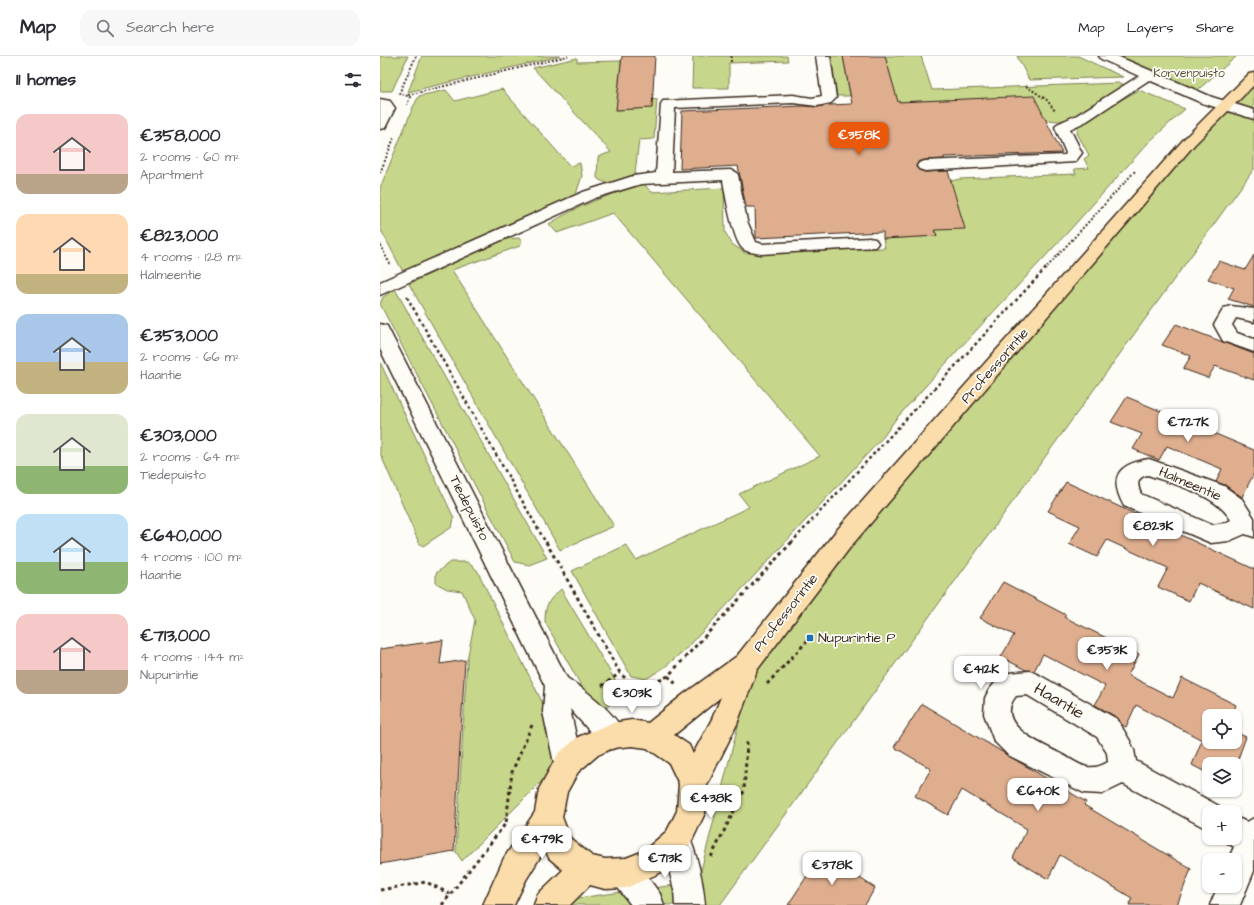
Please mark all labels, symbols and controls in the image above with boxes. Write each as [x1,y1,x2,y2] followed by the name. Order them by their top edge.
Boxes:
[80,10,360,46] search box
[20,14,56,41] text: Map
[94,17,116,39] icon: search
[126,17,215,38] text: Search here
[1078,18,1105,38] text: Map
[1127,18,1174,38] text: Layers
[1196,18,1234,38] text: Share
[1153,65,1225,82] park label: Korvenpuisto
[16,68,76,92] text: 11 homes
[342,69,364,91] icon: filters
[831,122,887,156] pin: €358K
[140,124,220,148] text: €358,000
[838,126,880,144] text: €358K
[48,130,96,178] icon: home
[140,148,240,166] text: 2 rooms · 60 m²
[140,166,204,184] text: Apartment
[140,224,218,248] text: €823,000
[48,230,96,278] icon: home
[140,248,242,266] text: 4 rooms · 128 m²
[140,266,201,284] text: Halmeentie
[956,323,1034,408] street label: Professorintie
[140,324,218,348] text: €353,000
[48,330,96,378] icon: home
[140,348,240,366] text: 2 rooms · 66 m²
[140,366,182,384] text: Haantie
[1160,409,1216,443] pin: €727K
[1167,413,1209,431] text: €727K
[140,424,217,448] text: €303,000
[48,430,96,478] icon: home
[140,448,241,466] text: 2 rooms · 64 m²
[1156,462,1225,506] street label: Halmeentie
[140,466,206,484] text: Tiedepuisto
[444,472,494,544] street label: Tiedepuisto
[1125,513,1181,547] pin: €823K
[1133,517,1173,535] text: €823K
[140,524,222,548] text: €640,000
[48,530,96,578] icon: home
[140,548,243,566] text: 4 rooms · 100 m²
[140,566,182,584] text: Haantie
[749,569,823,656] street label: Professorintie
[140,624,210,648] text: €713,000
[818,628,896,648] place label: Nupurintie P
[48,630,96,678] icon: home
[805,633,815,643] marker: Nupurintie P
[1079,637,1135,671] pin: €353K
[1087,641,1127,659] text: €353K
[140,648,244,666] text: 4 rooms · 144 m²
[953,656,1009,690] pin: €412K
[963,660,999,678] text: €412K
[140,666,199,684] text: Nupurintie
[1029,677,1089,725] street label: Haantie
[604,680,660,714] pin: €303K
[612,684,652,702] text: €303K
[1202,709,1242,893] map controls
[1202,709,1242,749] button: locate
[1202,757,1242,797] button: layers
[1010,778,1066,812] pin: €640K
[1016,782,1060,800] text: €640K
[683,785,739,819] pin: €438K
[690,789,732,807] text: €438K
[1202,805,1242,845] button: +
[514,826,570,860] pin: €479K
[521,830,563,848] text: €479K
[637,845,693,879] pin: €713K
[648,849,682,867] text: €713K
[804,852,860,886] pin: €378K
[1202,853,1242,893] button: −
[811,856,853,874] text: €378K

